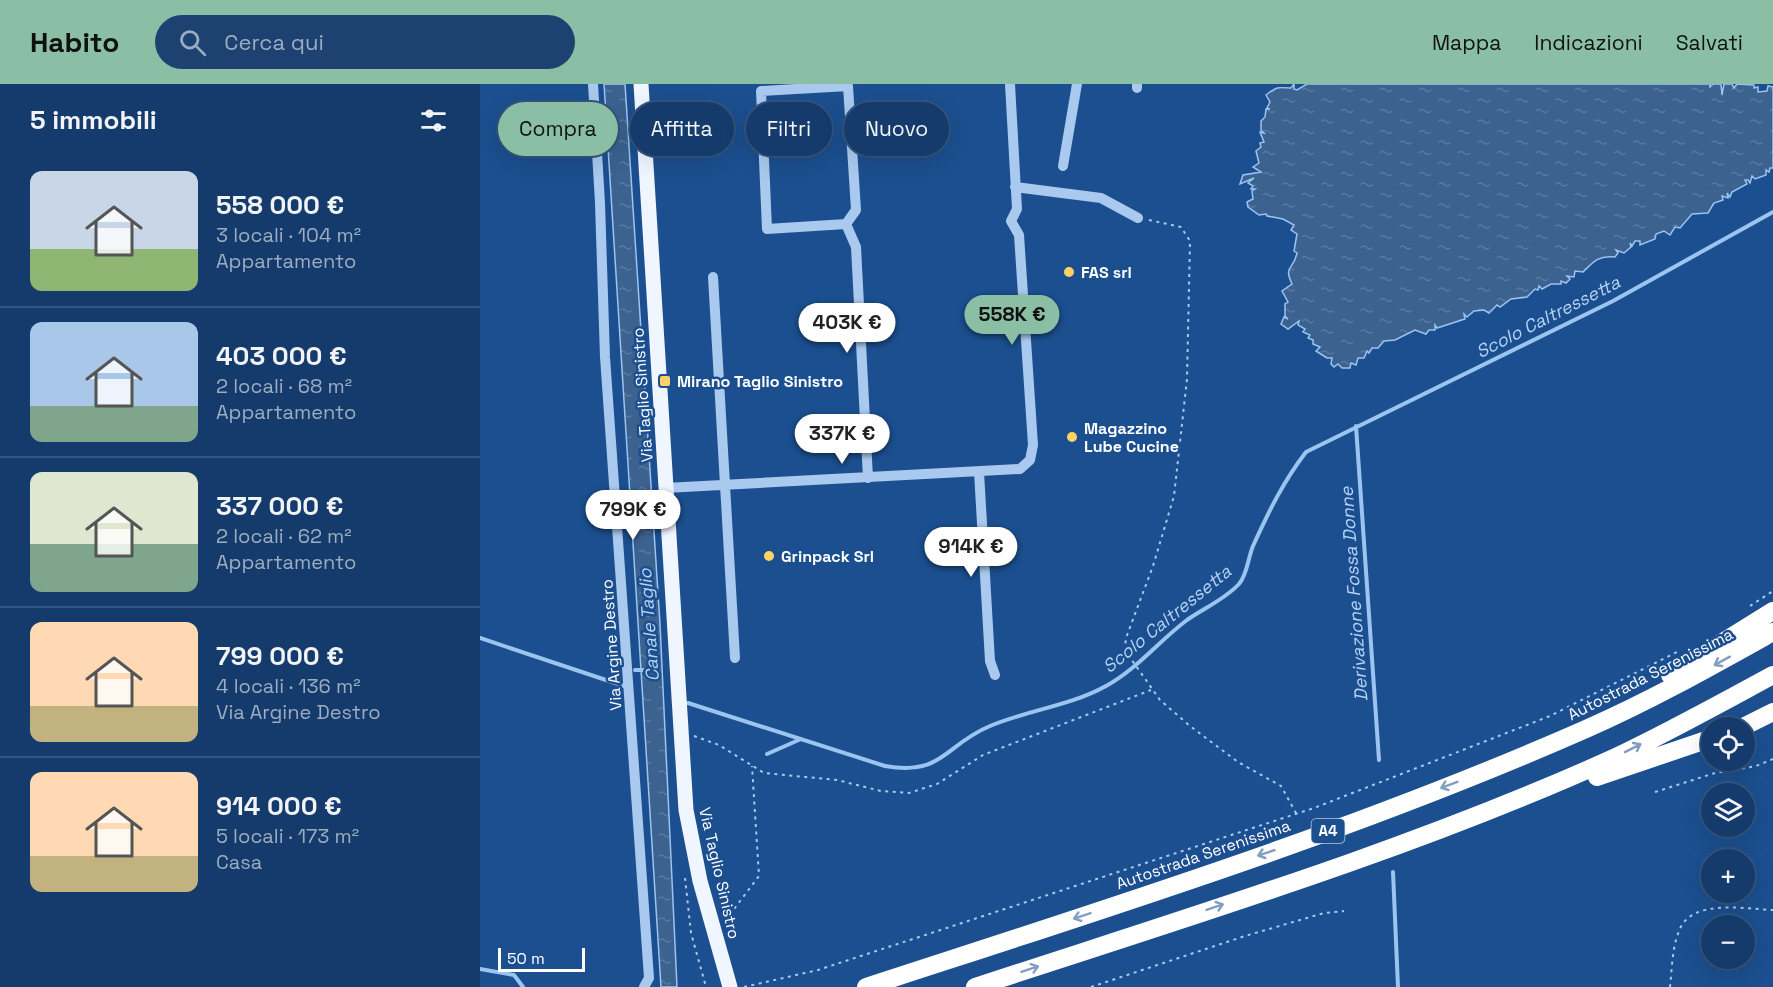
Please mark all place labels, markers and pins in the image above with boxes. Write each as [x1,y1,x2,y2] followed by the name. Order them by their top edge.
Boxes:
[1081,262,1132,283] place label: FAS srl
[1062,265,1076,279] marker: FAS srl
[963,295,1061,346] pin: 558K €
[798,303,896,354] pin: 403K €
[677,371,843,392] place label: Mirano Taglio Sinistro
[658,374,672,388] marker: Mirano Taglio Sinistro
[793,414,891,465] pin: 337K €
[1084,418,1179,457] place label: Magazzino Lube Cucine
[1065,430,1079,444] marker: Magazzino Lube Cucine
[584,490,682,541] pin: 799K €
[922,527,1020,578] pin: 914K €
[781,546,874,567] place label: Grinpack Srl
[762,549,776,563] marker: Grinpack Srl

